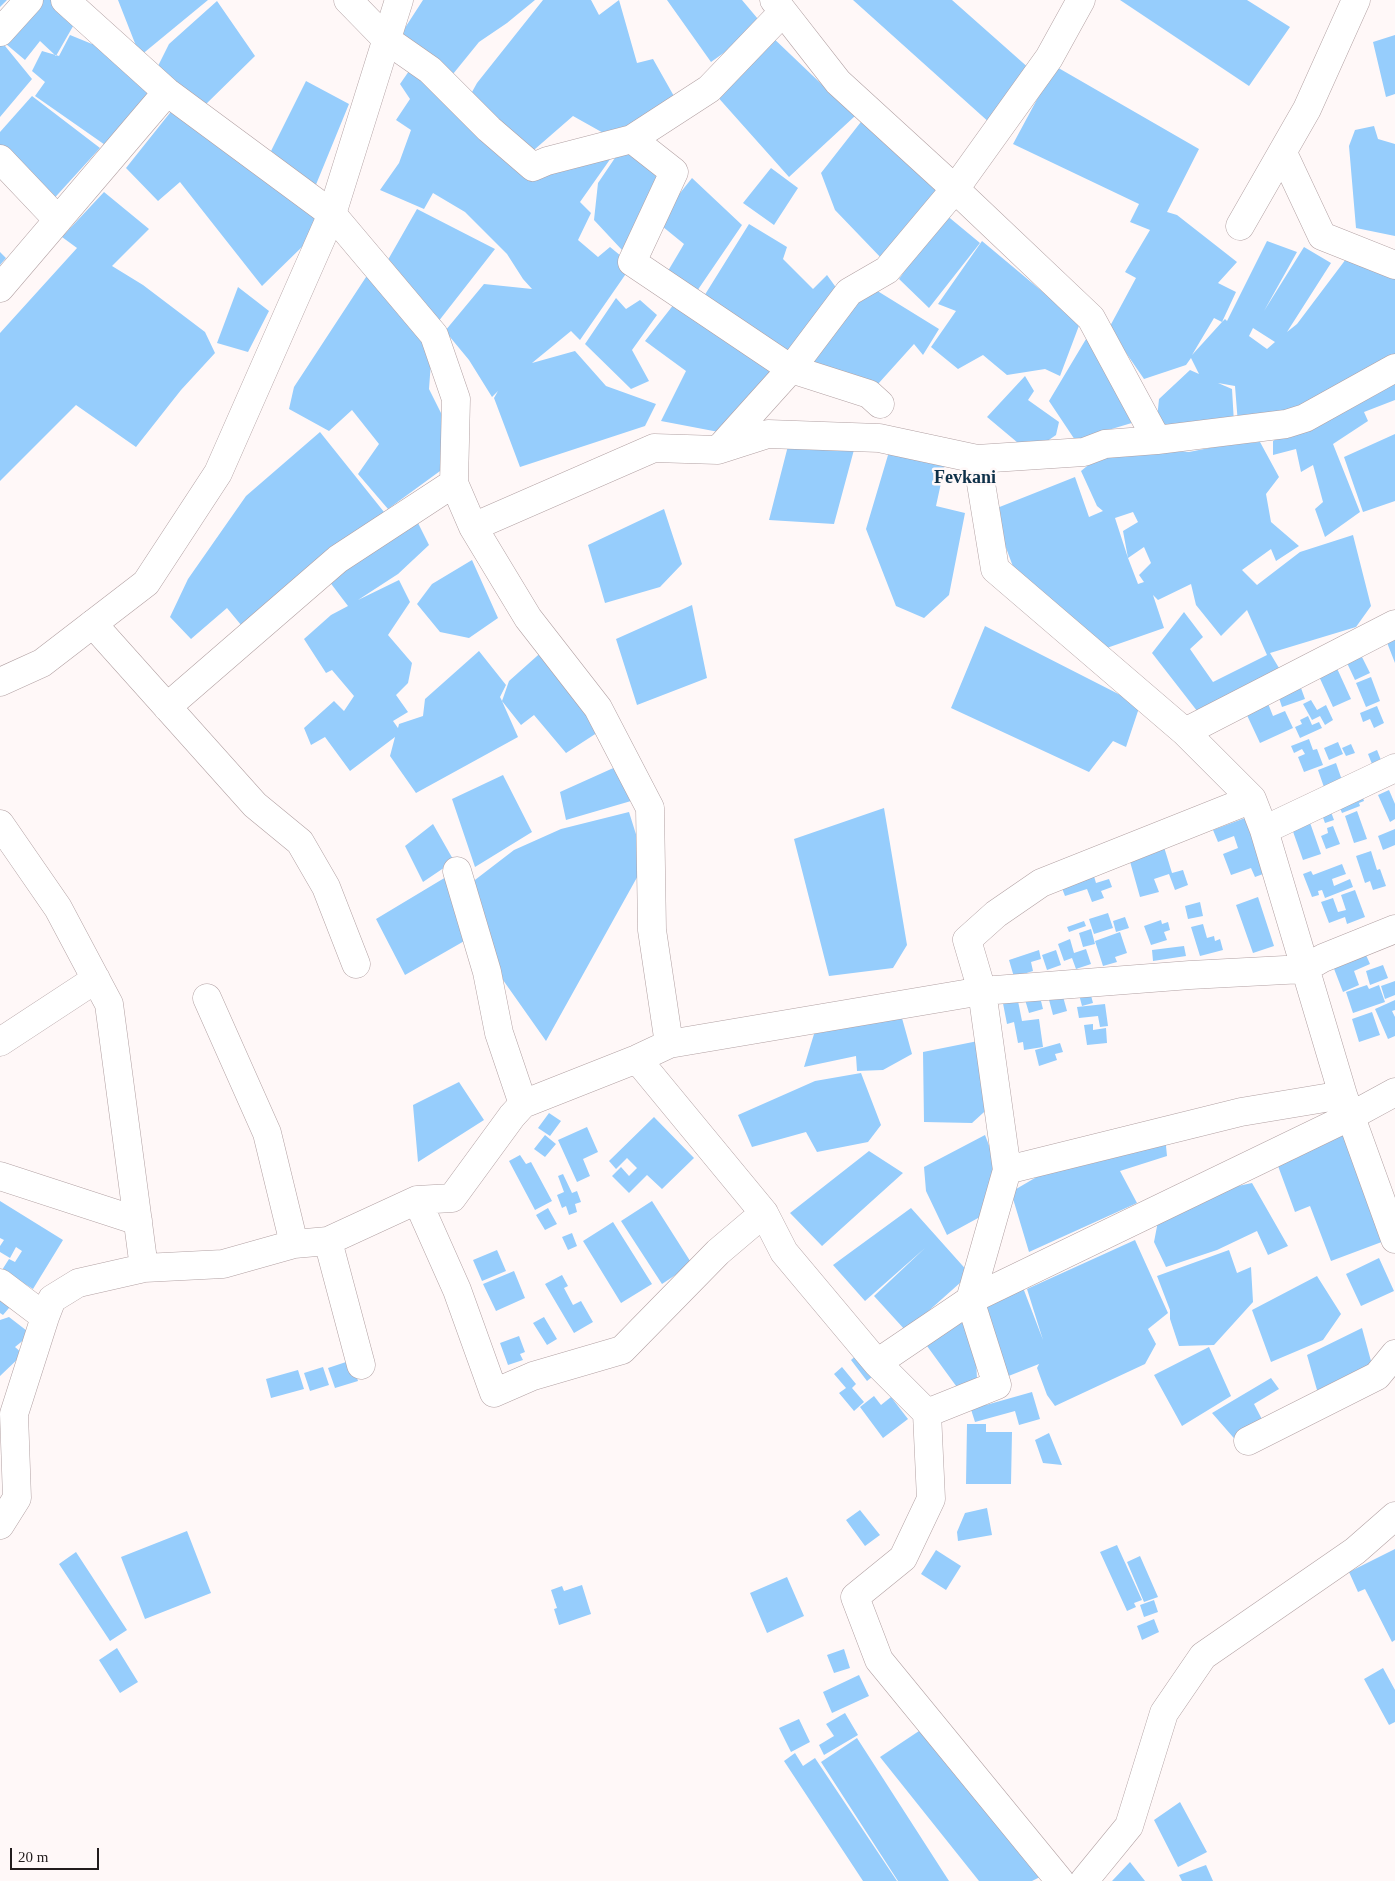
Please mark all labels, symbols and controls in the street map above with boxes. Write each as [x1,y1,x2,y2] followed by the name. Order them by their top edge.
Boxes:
[934,467,996,489] district label: Fevkani
[12,1838,101,1870] scale bar
[18,1849,48,1865] text: 20 m

